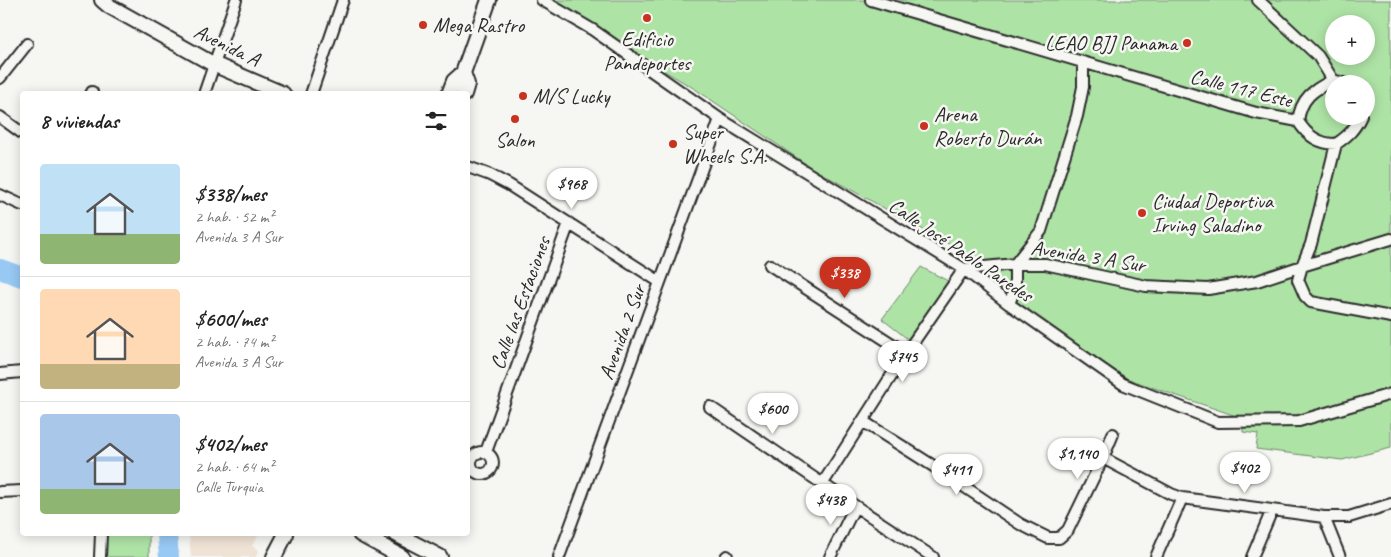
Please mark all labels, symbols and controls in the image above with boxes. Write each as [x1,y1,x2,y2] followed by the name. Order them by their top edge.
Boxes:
[433,12,526,38] place label: Mega Rastro
[641,12,653,24] marker: Edificio Pandeportes
[1325,15,1375,125] map controls
[1325,15,1375,65] button: +
[190,18,266,73] street label: Avenida A
[417,19,429,31] marker: Mega Rastro
[604,26,692,76] place label: Edificio Pandeportes
[1045,30,1179,56] place label: LEAO BJJ Panama
[1181,37,1193,49] marker: LEAO BJJ Panama
[1188,63,1296,114] street label: Calle 117 Este
[1325,75,1375,125] button: −
[533,83,611,109] place label: M/S Lucky
[517,90,529,102] marker: M/S Lucky
[934,101,1042,151] place label: Arena Roberto Durán
[422,107,450,135] icon: filters
[40,108,119,134] text: 8 viviendas
[509,113,521,125] marker: Salon
[683,119,768,169] place label: Super Wheels S.A.
[918,120,930,132] marker: Arena Roberto Durán
[495,127,535,153] place label: Salon
[667,138,679,150] marker: Super Wheels S.A.
[542,168,602,210] pin: $968
[558,174,586,194] text: $968
[195,181,266,207] text: $338/mes
[80,184,140,244] icon: home
[1152,188,1275,238] place label: Ciudad Deportiva Irving Saladino
[884,192,1040,309] street label: Calle José Pablo Paredes
[195,207,274,227] text: 2 hab. · 52 m²
[1136,207,1148,219] marker: Ciudad Deportiva Irving Saladino
[195,227,282,247] text: Avenida 3 A Sur
[484,231,557,373] street label: Calle las Estaciones
[1029,234,1149,278] street label: Avenida 3 A Sur
[815,256,875,299] pin: $338
[831,263,859,283] text: $338
[593,279,652,383] street label: Avenida 2 Sur
[195,306,266,332] text: $600/mes
[80,309,140,369] icon: home
[195,332,274,352] text: 2 hab. · 74 m²
[873,340,933,383] pin: $745
[889,347,917,367] text: $745
[195,352,282,372] text: Avenida 3 A Sur
[743,392,803,435] pin: $600
[758,399,788,419] text: $600
[195,431,266,457] text: $402/mes
[80,434,140,494] icon: home
[1037,438,1119,480] pin: $1,140
[1058,444,1098,464] text: $1,140
[1215,452,1275,494] pin: $402
[927,454,987,496] pin: $411
[195,457,274,477] text: 2 hab. · 64 m²
[1231,458,1259,478] text: $402
[943,460,971,480] text: $411
[195,477,263,497] text: Calle Turquia
[801,484,861,526] pin: $438
[817,490,845,510] text: $438

